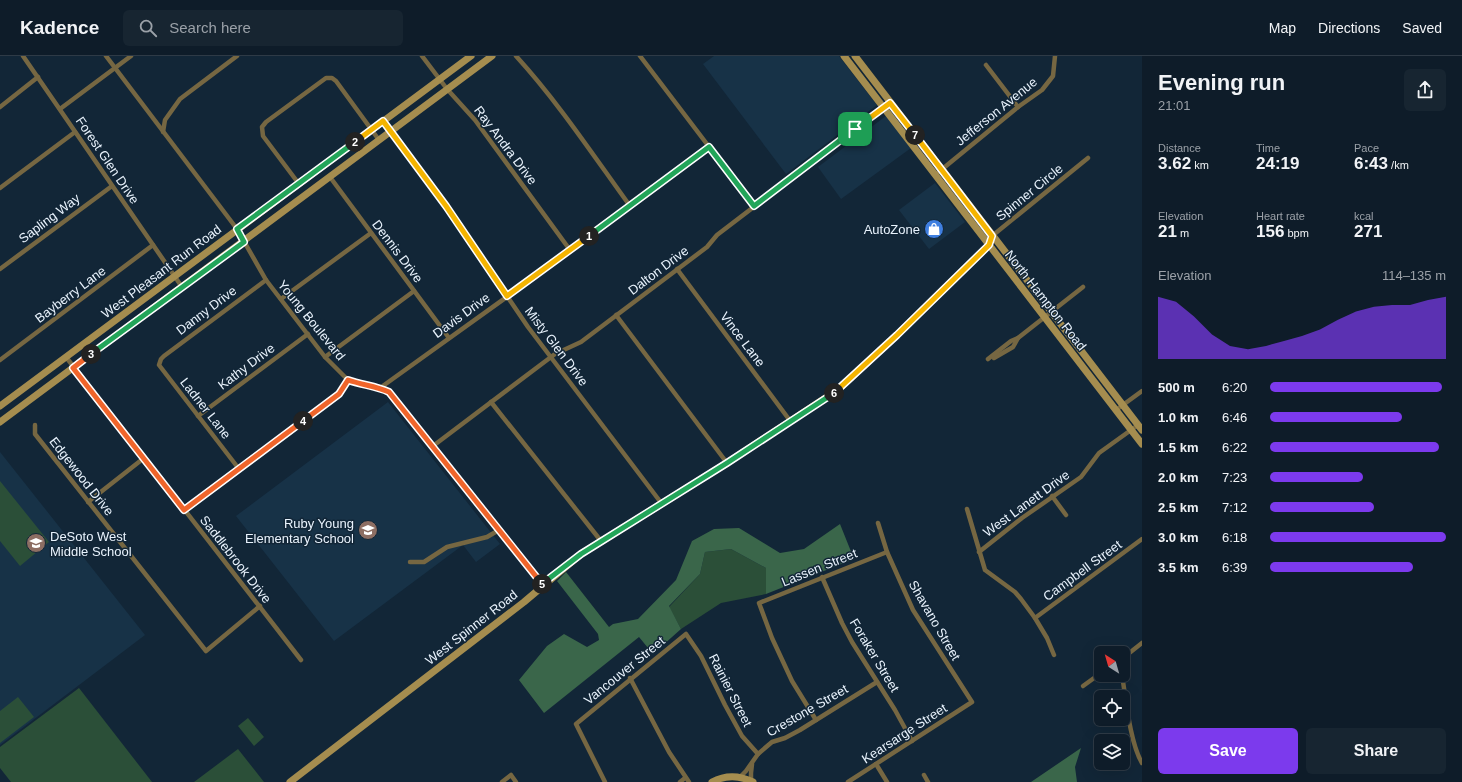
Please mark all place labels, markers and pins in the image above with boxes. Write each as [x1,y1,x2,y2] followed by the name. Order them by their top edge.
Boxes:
[838,112,872,146] pin
[905,125,925,145] pin: 7
[345,132,365,152] pin: 2
[923,218,945,240] shop icon: AutoZone
[864,222,920,237] place label: AutoZone
[579,226,599,246] pin: 1
[81,344,101,364] pin: 3
[824,383,844,403] pin: 6
[293,411,313,431] pin: 4
[245,516,354,546] place label: Ruby Young Elementary School
[357,519,379,541] school or university icon: Ruby Young Elementary School
[50,529,132,559] place label: DeSoto West Middle School
[25,532,47,554] school or university icon: DeSoto West Middle School
[532,574,552,594] pin: 5

